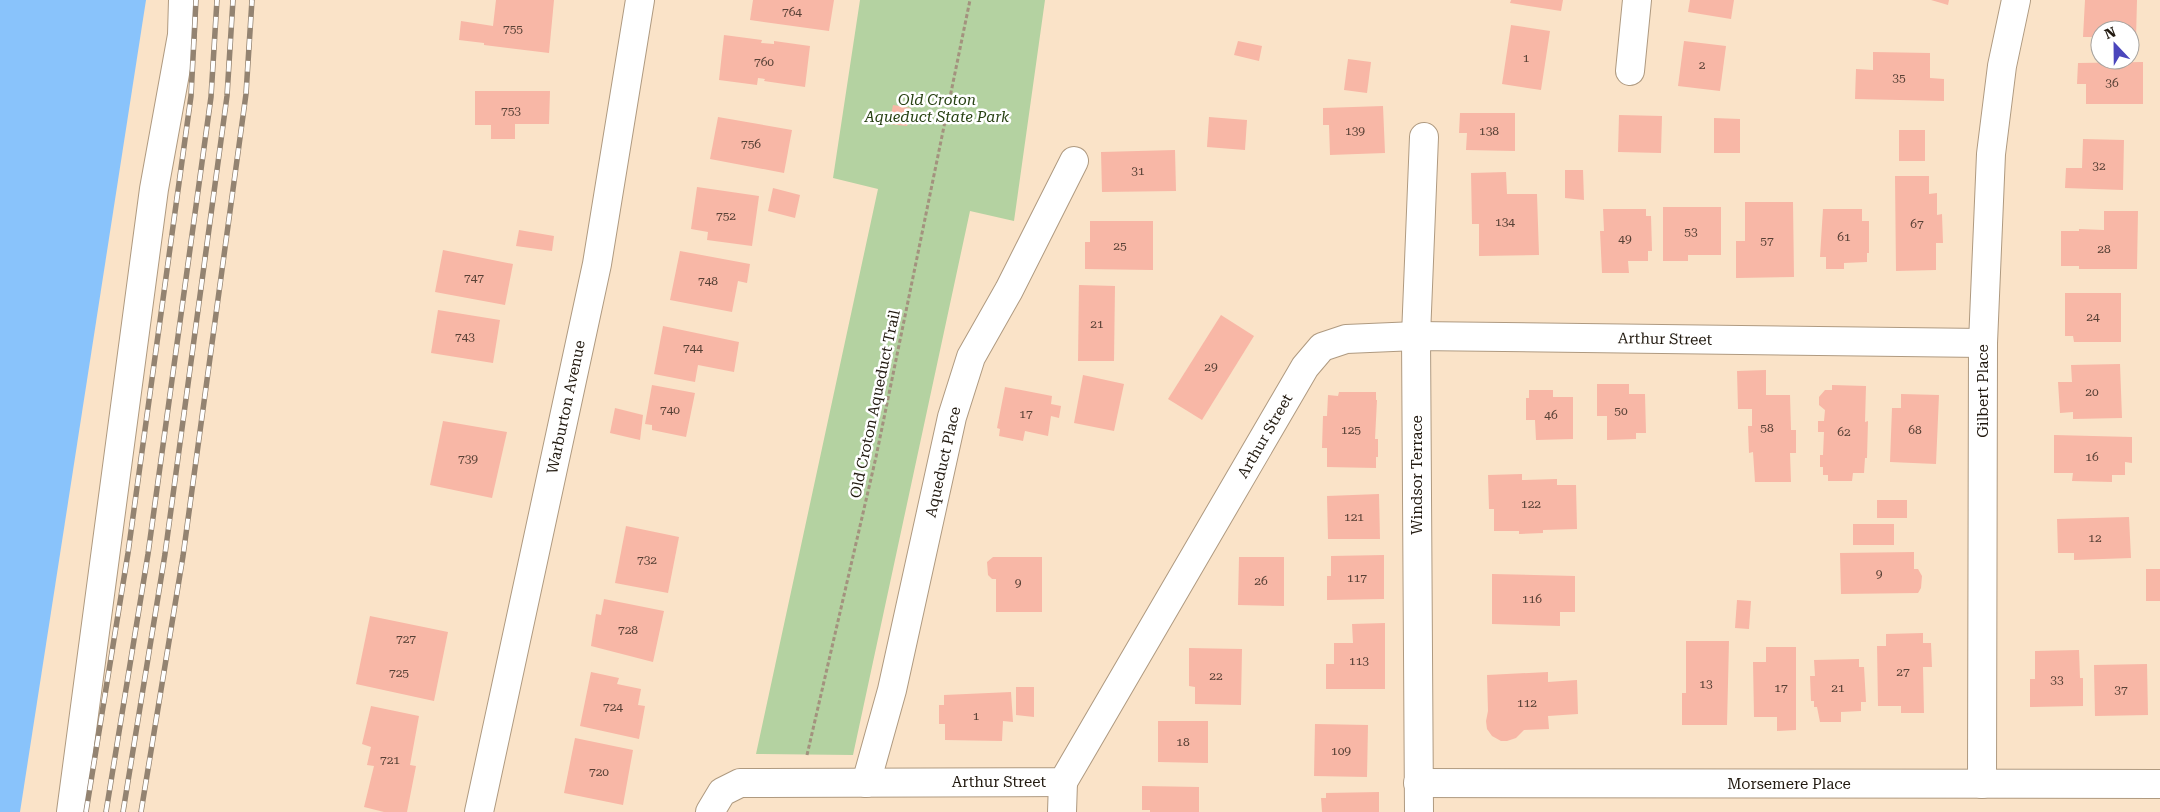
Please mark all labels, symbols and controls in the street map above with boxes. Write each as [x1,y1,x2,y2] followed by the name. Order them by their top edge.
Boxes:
[782,5,802,19] house number: 764
[2090,20,2140,70] north arrow
[503,22,523,36] house number: 755
[2102,23,2118,42] text: N
[1523,51,1530,65] house number: 1
[754,55,774,69] house number: 760
[1699,58,1706,72] house number: 2
[1892,71,1906,85] house number: 35
[2105,76,2119,90] house number: 36
[864,91,1010,126] park label: Old Croton Aqueduct State Park
[501,104,521,118] house number: 753
[1345,124,1365,138] house number: 139
[1479,124,1499,138] house number: 138
[741,137,761,151] house number: 756
[2092,159,2106,173] house number: 32
[1131,164,1145,178] house number: 31
[716,209,736,223] house number: 752
[1495,215,1515,229] house number: 134
[1910,217,1924,231] house number: 67
[1684,225,1698,239] house number: 53
[1837,230,1851,244] house number: 61
[1618,232,1632,246] house number: 49
[1760,234,1774,248] house number: 57
[1113,239,1127,253] house number: 25
[2097,242,2111,256] house number: 28
[464,271,484,285] house number: 747
[698,274,718,288] house number: 748
[846,308,904,500] street label: Old Croton Aqueduct Trail
[2086,310,2100,324] house number: 24
[1090,317,1104,331] house number: 21
[1618,329,1713,349] street label: Arthur Street
[455,330,475,344] house number: 743
[543,339,589,475] street label: Warburton Avenue
[683,341,703,355] house number: 744
[1974,344,1992,438] street label: Gilbert Place
[1204,360,1218,374] house number: 29
[2085,385,2099,399] house number: 20
[1234,390,1297,481] street label: Arthur Street
[660,403,680,417] house number: 740
[1614,404,1628,418] house number: 50
[921,405,965,519] street label: Aqueduct Place
[1019,407,1033,421] house number: 17
[1544,408,1558,422] house number: 46
[1408,415,1426,535] street label: Windsor Terrace
[1760,421,1774,435] house number: 58
[1341,423,1361,437] house number: 125
[1908,423,1922,437] house number: 68
[1837,425,1851,439] house number: 62
[2085,450,2099,464] house number: 16
[458,452,478,466] house number: 739
[1521,497,1541,511] house number: 122
[1344,510,1364,524] house number: 121
[2088,531,2102,545] house number: 12
[637,553,657,567] house number: 732
[1876,567,1883,581] house number: 9
[1347,571,1367,585] house number: 117
[1254,574,1268,588] house number: 26
[1015,576,1022,590] house number: 9
[1522,592,1542,606] house number: 116
[618,623,638,637] house number: 728
[396,632,416,646] house number: 727
[1349,654,1369,668] house number: 113
[1896,665,1910,679] house number: 27
[389,666,409,680] house number: 725
[1209,669,1223,683] house number: 22
[2050,673,2064,687] house number: 33
[1699,677,1713,691] house number: 13
[1774,681,1788,695] house number: 17
[1831,681,1845,695] house number: 21
[2114,683,2128,697] house number: 37
[1517,696,1537,710] house number: 112
[603,700,623,714] house number: 724
[973,709,980,723] house number: 1
[1176,735,1190,749] house number: 18
[1331,744,1351,758] house number: 109
[380,753,400,767] house number: 721
[589,765,609,779] house number: 720
[952,773,1047,791] street label: Arthur Street
[1727,775,1851,793] street label: Morsemere Place

